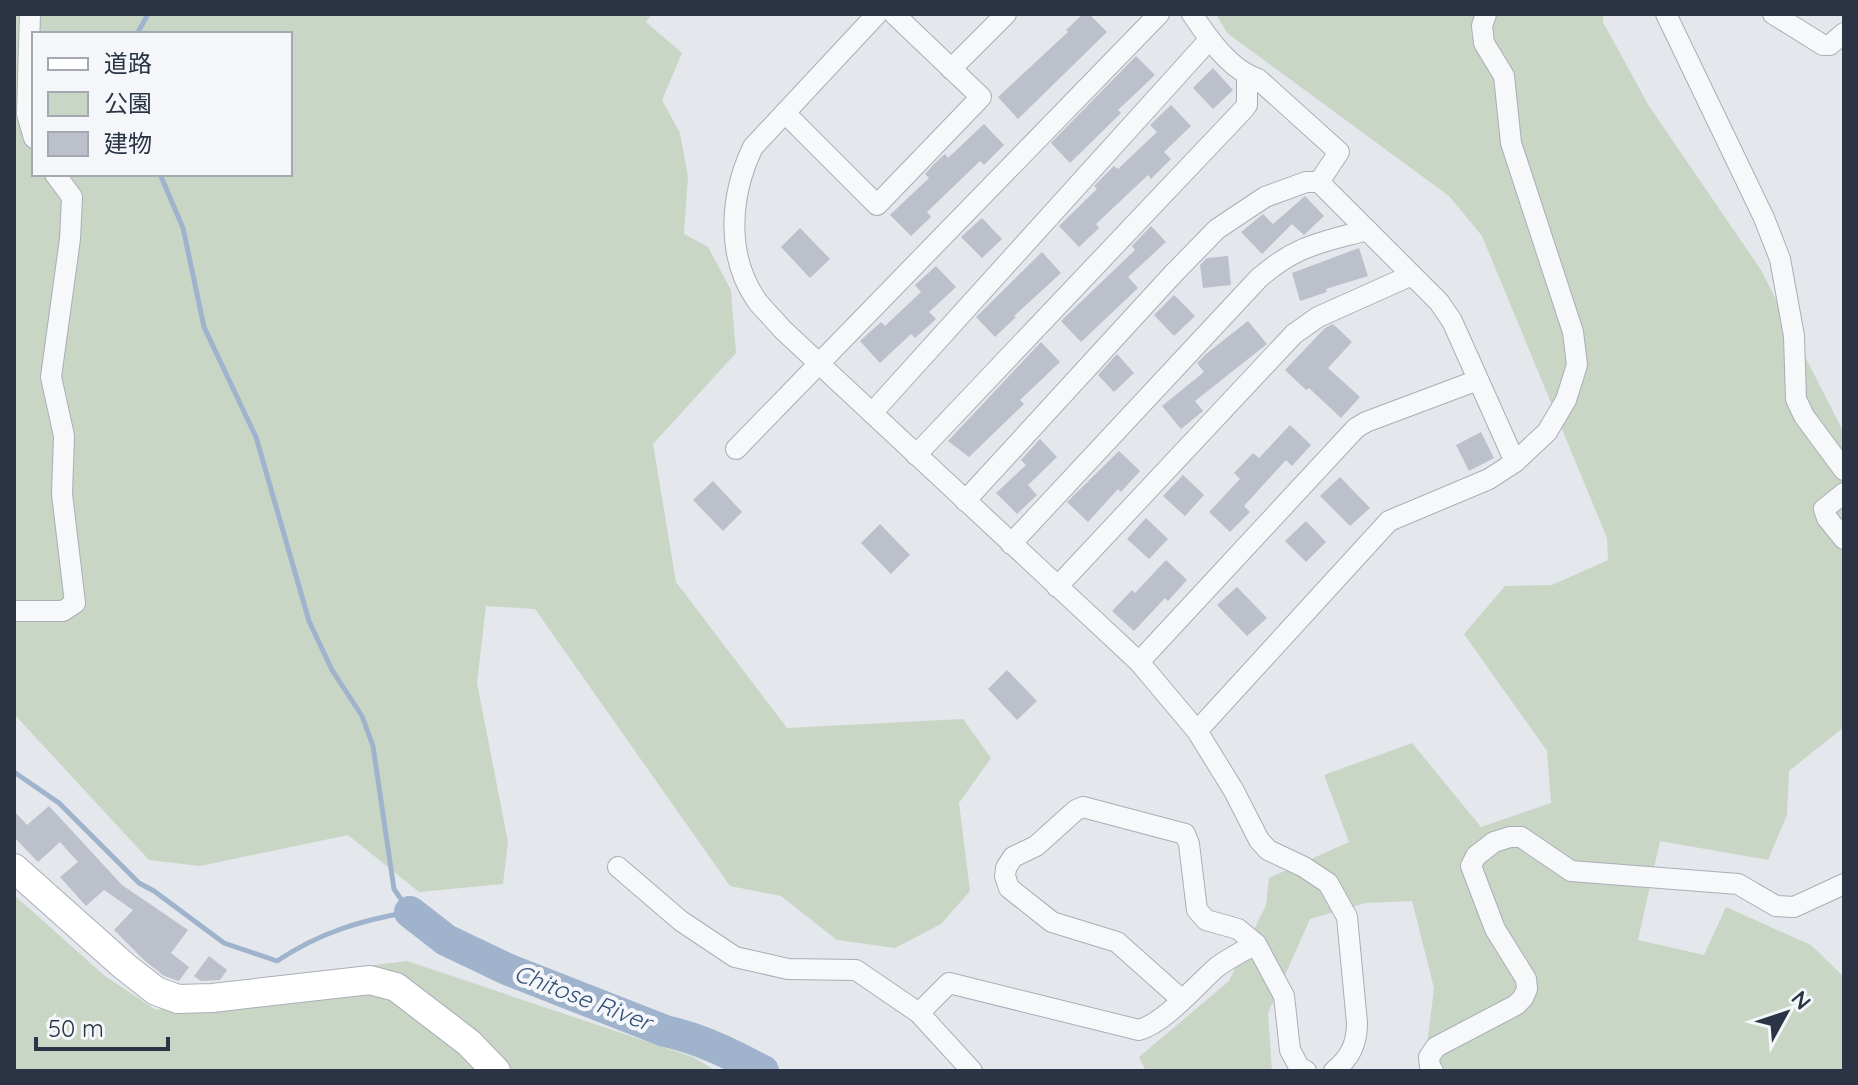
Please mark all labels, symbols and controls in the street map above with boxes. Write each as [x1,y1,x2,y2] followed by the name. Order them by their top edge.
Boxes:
[32,32,292,176] legend
[104,48,152,78] text: 道路
[104,88,152,118] text: 公園
[104,128,152,158] text: 建物
[510,957,659,1038] water label: Chitose River
[1746,973,1826,1053] north arrow
[1785,985,1817,1015] text: N
[36,1001,168,1051] scale bar
[48,1013,104,1043] text: 50 m

